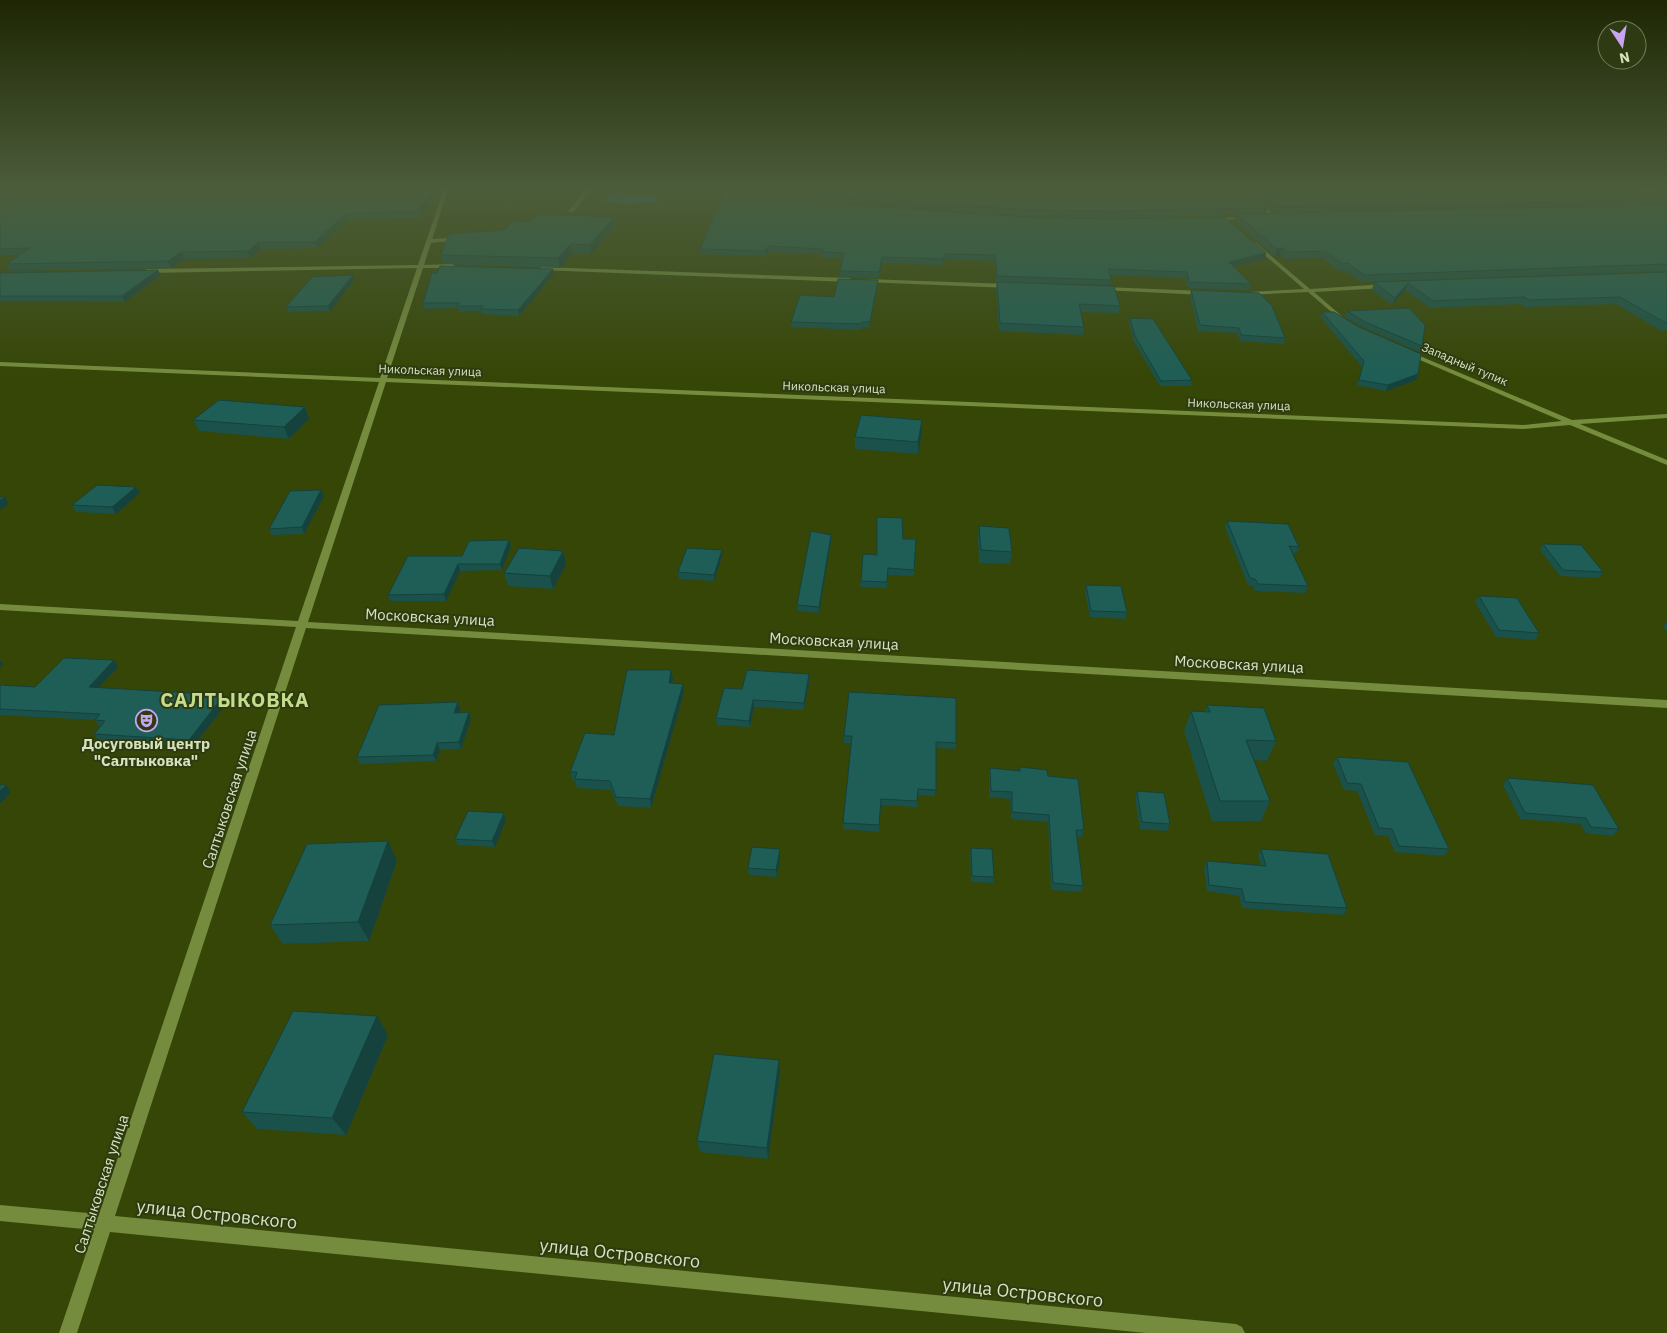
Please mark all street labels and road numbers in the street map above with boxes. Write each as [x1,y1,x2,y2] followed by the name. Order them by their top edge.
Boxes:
[1420,339,1511,389] street label: Западный тупик
[378,361,482,379] street label: Никольская улица
[782,378,886,396] street label: Никольская улица
[1187,395,1291,413] street label: Никольская улица
[365,604,495,630] street label: Московская улица
[769,628,899,654] street label: Московская улица
[1174,651,1304,677] street label: Московская улица
[197,727,261,871] street label: Салтыковская улица
[69,1112,133,1256] street label: Салтыковская улица
[136,1194,298,1234] street label: улица Островского
[539,1233,701,1273] street label: улица Островского
[942,1272,1104,1312] street label: улица Островского

